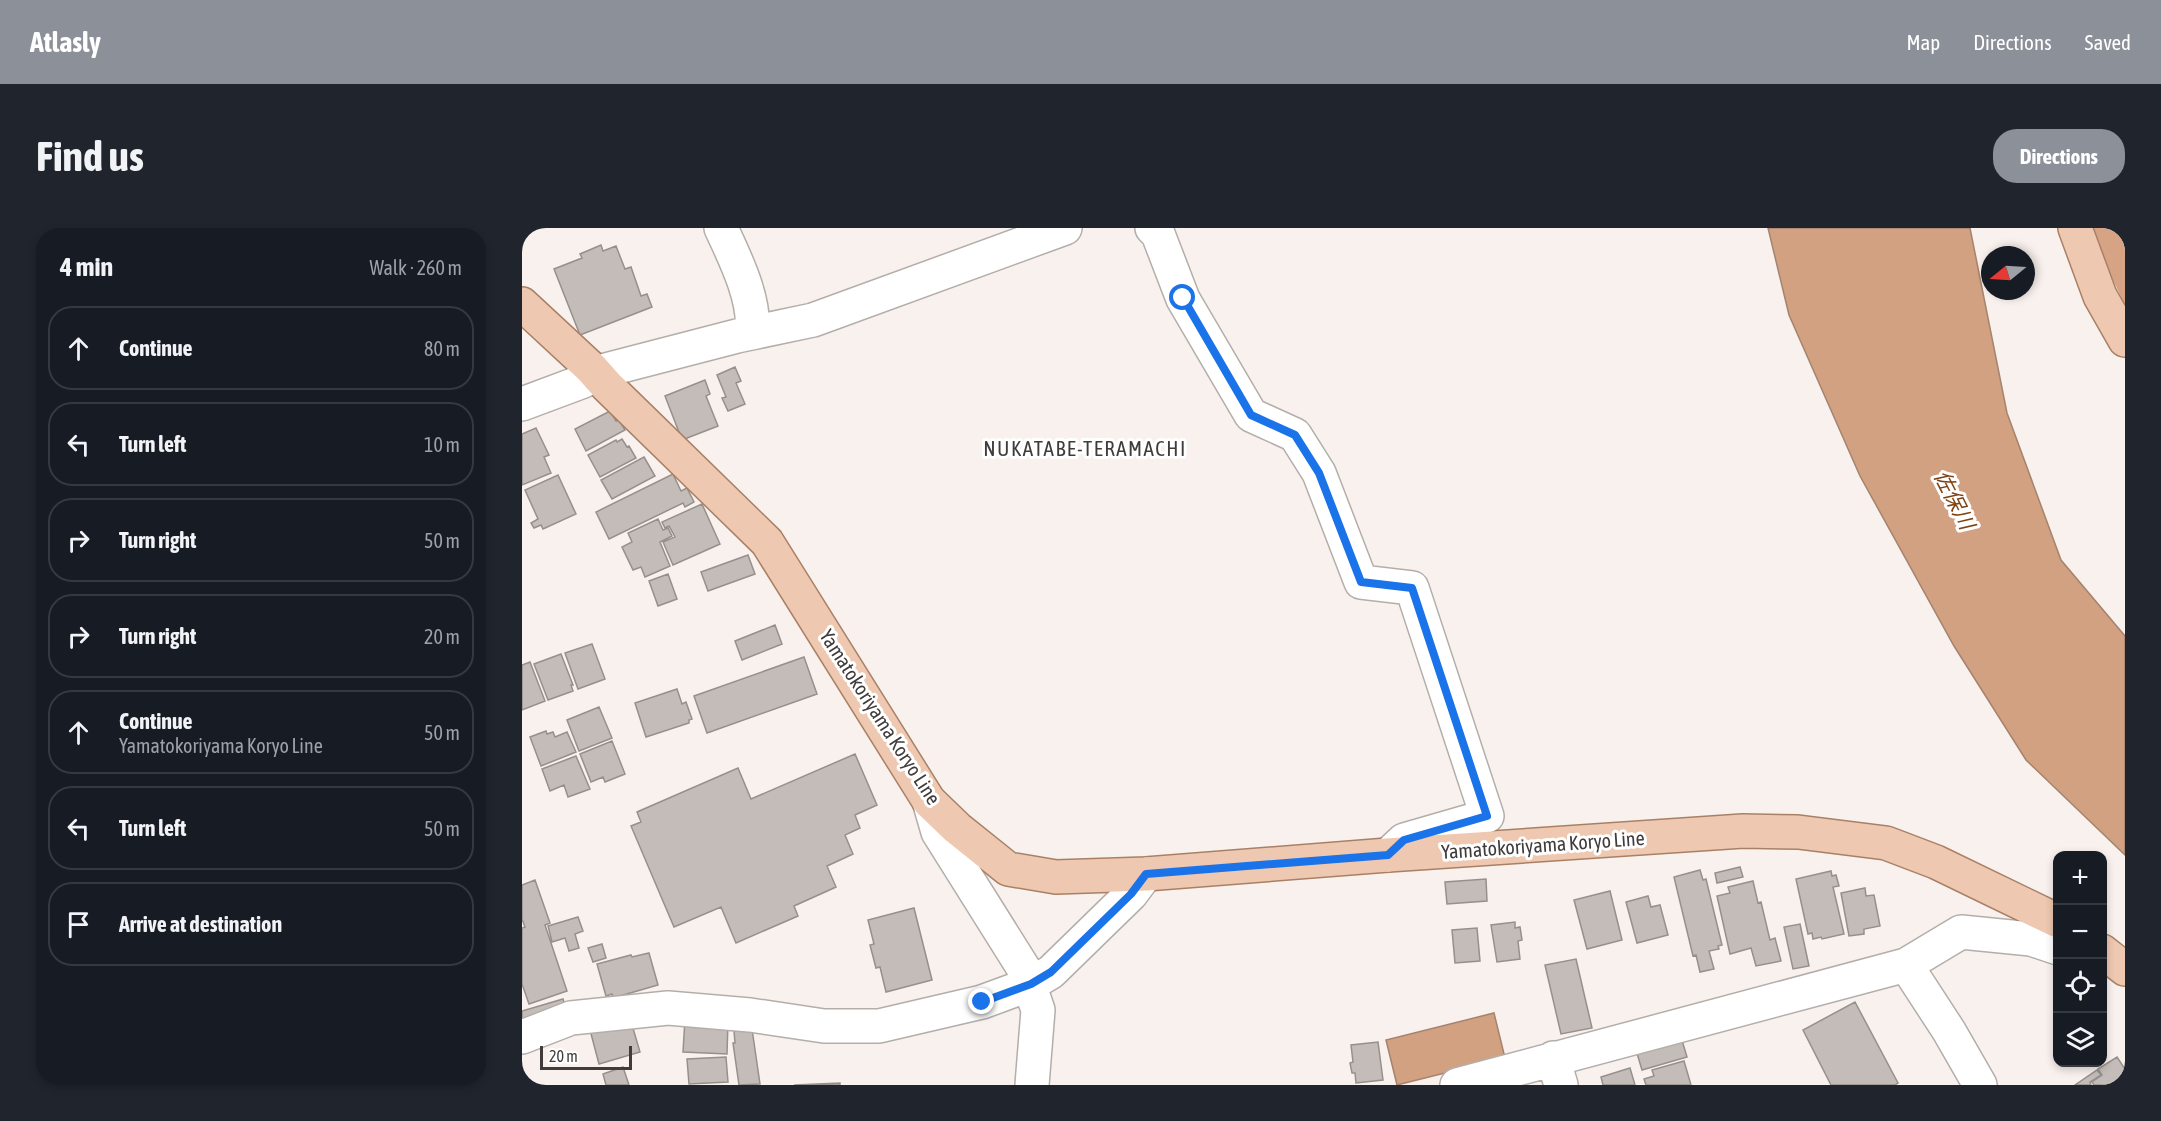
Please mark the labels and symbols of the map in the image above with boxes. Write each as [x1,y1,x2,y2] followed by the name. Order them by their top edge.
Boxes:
[1981,246,2035,300] north arrow
[1169,284,1195,310] route start
[983,436,1187,460] district label: NUKATABE-TERAMACHI
[1930,466,1981,535] water label: 佐保川
[815,625,946,808] street label: Yamatokoriyama Koryo Line
[1441,826,1645,863] street label: Yamatokoriyama Koryo Line
[968,988,994,1014] route end
[540,1043,632,1070] scale bar

